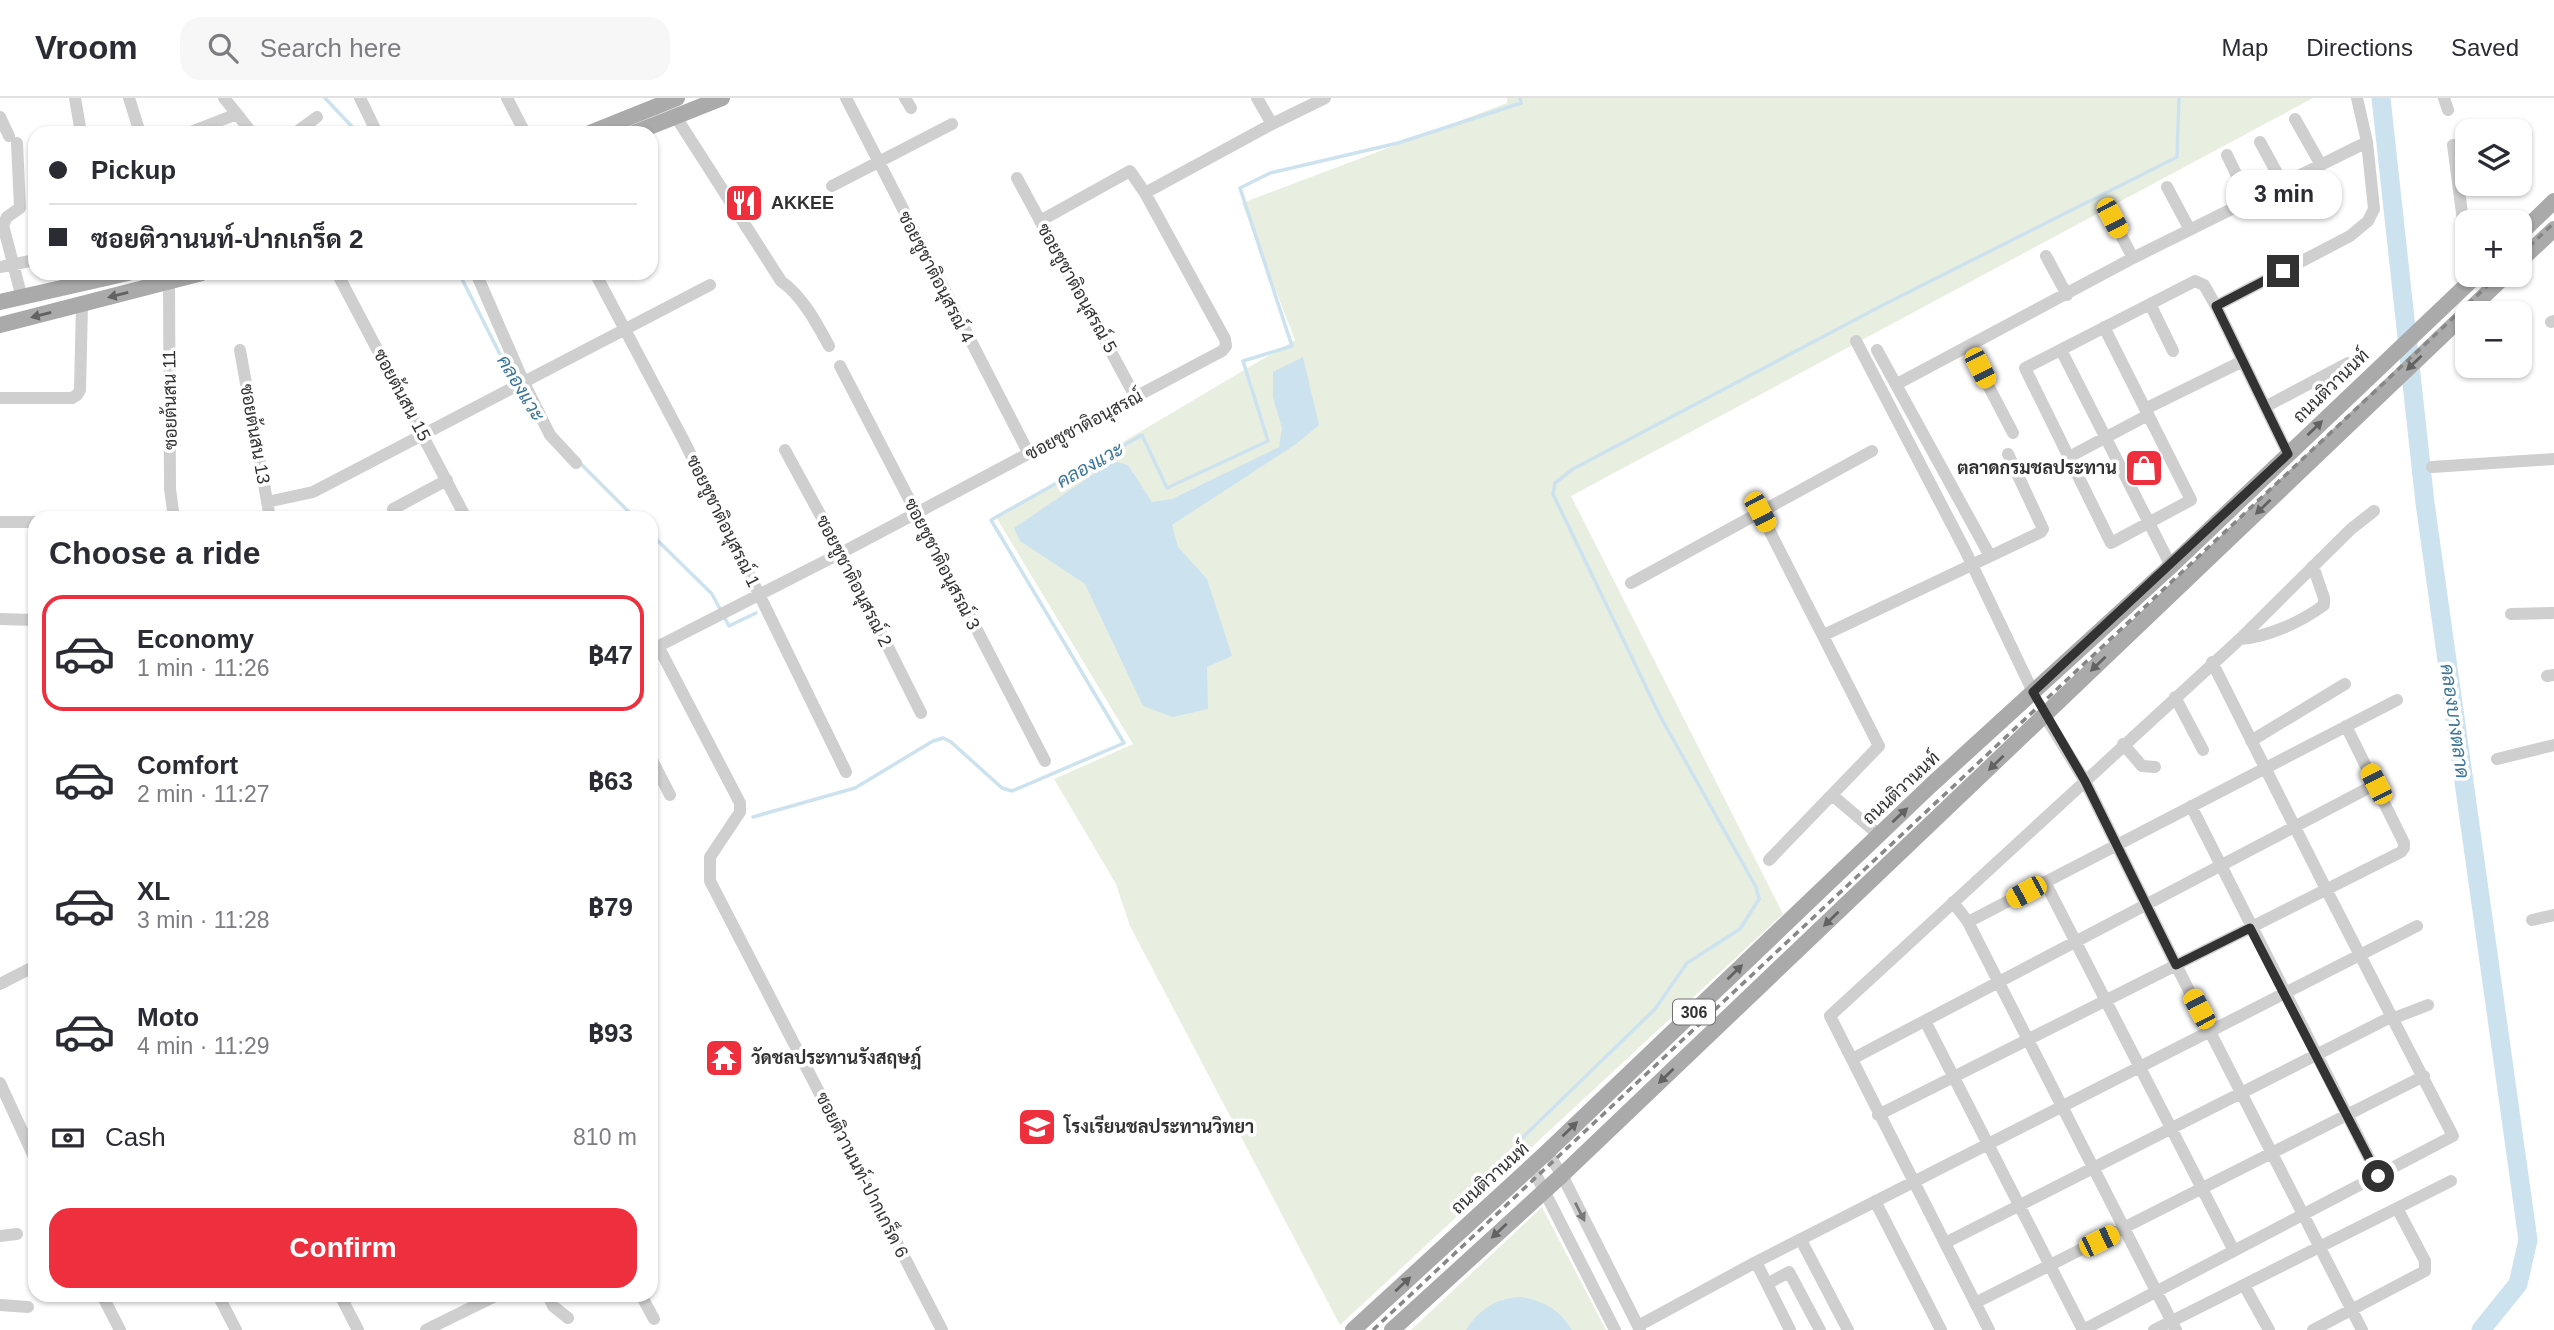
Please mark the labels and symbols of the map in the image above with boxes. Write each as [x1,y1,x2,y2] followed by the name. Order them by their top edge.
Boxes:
[2225,170,2341,218] callout: 3 min
[723,182,765,224] restaurant icon: AKKEE
[771,193,834,213] place label: AKKEE
[2093,195,2132,241] car
[892,207,980,347] street label: ซอยชูชาติอนุสรณ์ 4
[1031,218,1123,358] street label: ซอยชูชาติอนุสรณ์ 5
[2267,255,2299,287] route end
[107,290,129,301] one-way arrow
[30,310,52,321] one-way arrow
[2287,343,2373,427] street label: ถนนติวานนท์
[369,345,436,444] street label: ซอยต้นสน 15
[1962,345,1999,391] car
[157,350,181,450] street label: ซอยต้นสน 11
[493,351,549,425] water label: คลองแวะ
[2406,354,2423,370] one-way arrow
[236,382,276,486] street label: ซอยต้นสน 13
[1021,383,1147,467] street label: ซอยชูชาติอนุสรณ์
[2306,420,2323,436] one-way arrow
[1053,438,1128,492] water label: คลองแวะ
[2123,447,2165,489] shop icon: ตลาดกรมชลประทาน
[680,450,766,592] street label: ซอยชูชาติอนุสรณ์ 1
[1957,458,2117,478] place label: ตลาดกรมชลประทาน
[1741,489,1780,535] car
[898,494,986,634] street label: ซอยชูชาติอนุสรณ์ 3
[2255,498,2272,514] one-way arrow
[810,511,898,651] street label: ซอยชูชาติอนุสรณ์ 2
[2090,655,2107,672] one-way arrow
[2437,662,2473,780] water label: คลองบางตลาด
[1857,745,1943,828] street label: ถนนติวานนท์
[1988,754,2005,770] one-way arrow
[2358,761,2395,807] car
[1891,808,1908,824] one-way arrow
[2003,873,2050,911] car
[1823,911,1840,927] one-way arrow
[1726,965,1743,981] one-way arrow
[2180,986,2219,1032] car
[1673,1000,1715,1024] road number: 306
[703,1037,745,1079] temple icon: วัดชลประทานรังสฤษฎ์
[751,1045,922,1070] place label: วัดชลประทานรังสฤษฎ์
[1658,1068,1675,1084] one-way arrow
[812,1087,916,1261] street label: ซอยติวานนท์-ปากเกร็ด 6
[1016,1106,1058,1148] school or university icon: โรงเรียนชลประทานวิทยา
[1063,1114,1254,1137] place label: โรงเรียนชลประทานวิทยา
[1562,1121,1579,1138] one-way arrow
[1445,1136,1533,1218] street label: ถนนติวานนท์
[2362,1160,2394,1192] route start
[1573,1202,1585,1222] one-way arrow
[2076,1222,2123,1260] car
[1490,1223,1508,1239] one-way arrow
[1394,1276,1411,1292] one-way arrow

